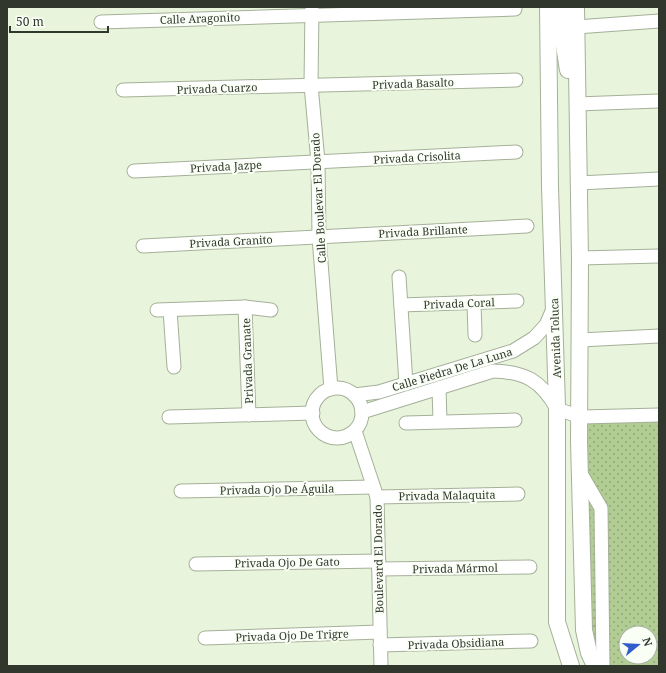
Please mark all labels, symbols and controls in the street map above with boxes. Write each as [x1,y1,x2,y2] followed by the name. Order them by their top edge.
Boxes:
[10,8,108,34] scale bar
[159,9,241,27] street label: Calle Aragonito
[16,13,44,30] text: 50 m
[372,74,454,92] street label: Privada Basalto
[176,79,258,97] street label: Privada Cuarzo
[307,132,329,264] street label: Calle Boulevar El Dorado
[373,147,461,167] street label: Privada Crisolita
[190,157,263,175] street label: Privada Jazpe
[378,221,468,241] street label: Privada Brillante
[189,231,273,251] street label: Privada Granito
[423,294,496,312] street label: Privada Coral
[546,298,564,378] street label: Avenida Toluca
[238,318,256,404] street label: Privada Granate
[390,344,514,394] street label: Calle Piedra De La Luna
[220,481,334,497] street label: Privada Ojo De Águila
[398,487,496,503] street label: Privada Malaquita
[370,504,386,614] street label: Boulevard El Dorado
[234,554,340,570] street label: Privada Ojo De Gato
[412,560,498,576] street label: Privada Mármol
[618,625,658,665] north arrow
[235,626,349,644] street label: Privada Ojo De Trigre
[407,634,505,652] street label: Privada Obsidiana
[640,635,657,649] text: N

